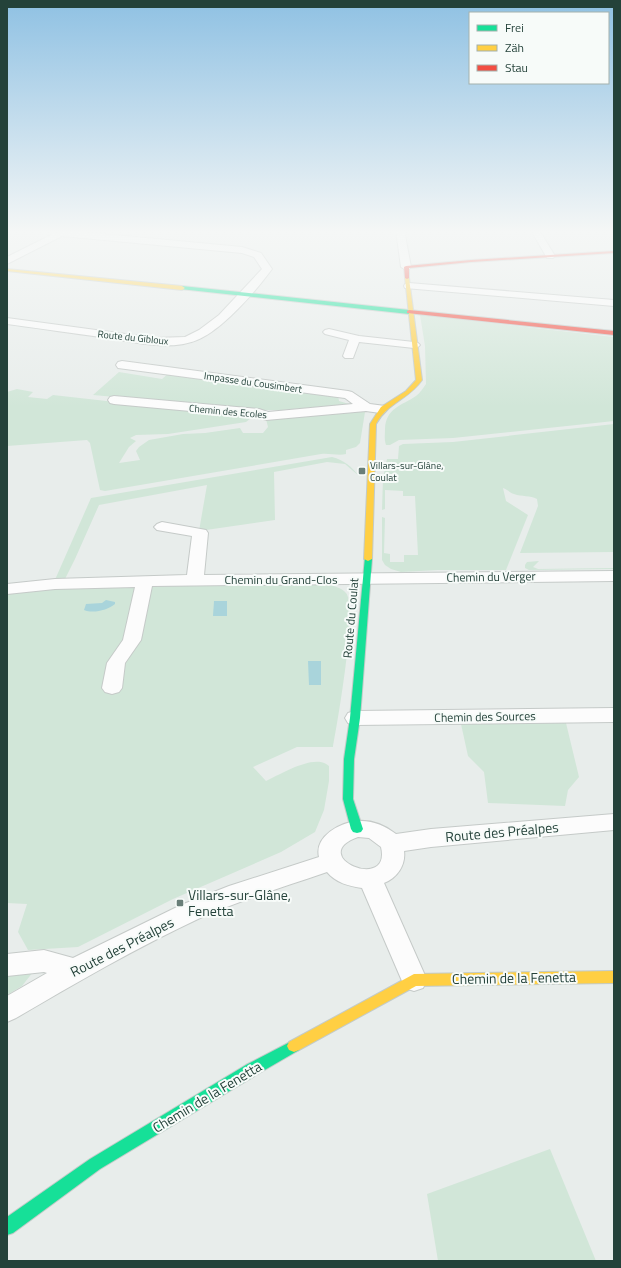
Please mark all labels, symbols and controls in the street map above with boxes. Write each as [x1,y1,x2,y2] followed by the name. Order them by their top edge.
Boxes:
[469,12,609,84] legend
[505,18,524,37] text: Frei
[505,38,524,57] text: Zäh
[505,58,528,77] text: Stau
[97,326,170,349] street label: Route du Gibloux
[203,368,303,397] street label: Impasse du Cousimbert
[188,401,268,422] street label: Chemin des Ecoles
[370,458,444,485] place label: Villars-sur-Glâne, Coulat
[357,466,367,476] marker: Villars-sur-Glâne, Coulat
[446,566,536,587] street label: Chemin du Verger
[225,570,338,589] street label: Chemin du Grand-Clos
[338,576,364,659] street label: Route du Coulat
[434,706,536,727] street label: Chemin des Sources
[444,816,560,847] street label: Route des Préalpes
[188,884,291,921] place label: Villars-sur-Glâne, Fenetta
[175,898,185,908] marker: Villars-sur-Glâne, Fenetta
[66,911,177,982] street label: Route des Préalpes
[452,966,576,989] street label: Chemin de la Fenetta
[148,1056,265,1138] street label: Chemin de la Fenetta

